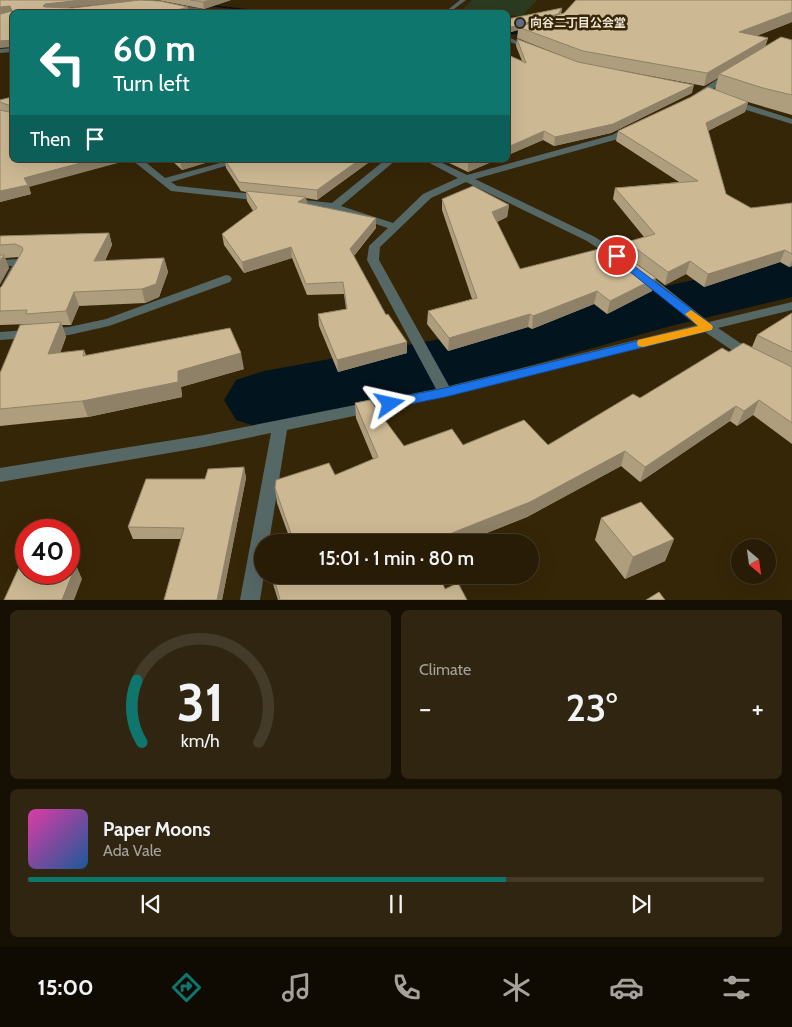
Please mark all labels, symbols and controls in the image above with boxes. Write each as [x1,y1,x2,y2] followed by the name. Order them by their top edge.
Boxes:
[530,15,626,30] place label: 向谷二丁目公会堂
[514,17,526,29] marker: 向谷二丁目公会堂
[113,27,196,70] text: 60 m
[30,30,95,95] icon: left
[113,70,190,97] text: Turn left
[81,125,109,153] icon: arrive
[30,128,71,151] text: Then
[596,235,638,277] pin
[603,242,631,270] icon: arrive
[363,377,415,429] position arrow
[15,519,80,584] speed limit sign: 40
[731,539,776,584] north arrow
[731,539,776,584] map controls
[319,547,474,570] text: 15:01 · 1 min · 80 m
[419,660,471,679] text: Climate
[177,671,224,734] text: 31
[566,684,617,731] text: 23°
[419,691,431,725] text: −
[752,691,764,725] text: +
[181,730,220,751] text: km/h
[103,818,211,841] text: Paper Moons
[103,841,162,860] text: Ada Vale
[137,890,165,918] icon: previous
[382,890,410,918] icon: pause
[627,890,655,918] icon: next
[169,970,204,1005] icon: directions
[279,970,314,1005] icon: music
[389,970,424,1005] icon: phone
[499,970,534,1005] icon: climate
[609,970,644,1005] icon: car
[719,970,754,1005] icon: filters
[38,974,93,1001] text: 15:00

